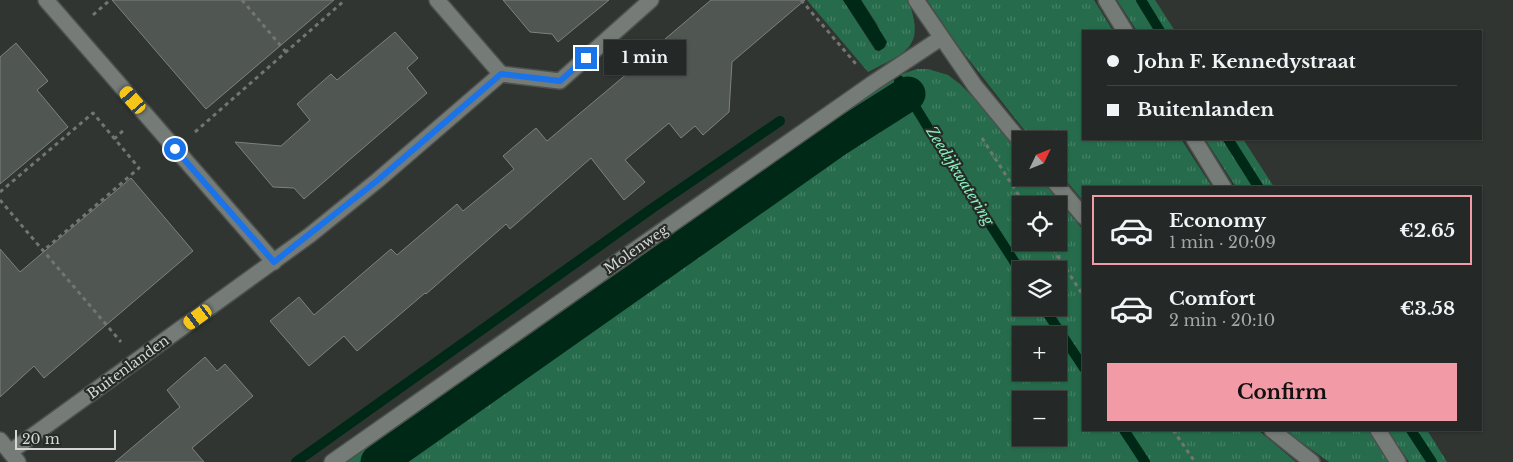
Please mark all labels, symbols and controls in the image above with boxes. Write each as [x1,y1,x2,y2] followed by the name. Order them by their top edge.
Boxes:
[604,40,686,76] callout: 1 min
[575,47,597,69] route end
[622,47,668,67] text: 1 min
[1137,50,1356,73] text: John F. Kennedystraat
[117,84,148,116] car
[1137,98,1274,121] text: Buitenlanden
[922,122,999,229] water label: Zeedijkwatering
[1012,131,1068,186] north arrow
[1012,131,1067,446] map controls
[164,138,186,160] route start
[1012,196,1067,251] button: locate
[1109,208,1154,253] icon: car
[1169,209,1266,232] text: Economy
[1399,219,1455,242] text: €2.65
[600,220,672,278] street label: Molenweg
[1169,232,1276,252] text: 1 min · 20:09
[1012,261,1067,316] button: layers
[1109,286,1154,331] icon: car
[1169,287,1256,310] text: Comfort
[1400,297,1455,320] text: €3.58
[181,302,214,332] car
[1169,310,1275,330] text: 2 min · 20:10
[1012,326,1067,381] button: +
[84,331,173,403] street label: Buitenlanden
[1107,363,1457,421] button: Confirm
[1012,391,1067,446] button: −
[15,427,116,450] scale bar
[22,430,60,448] text: 20 m

